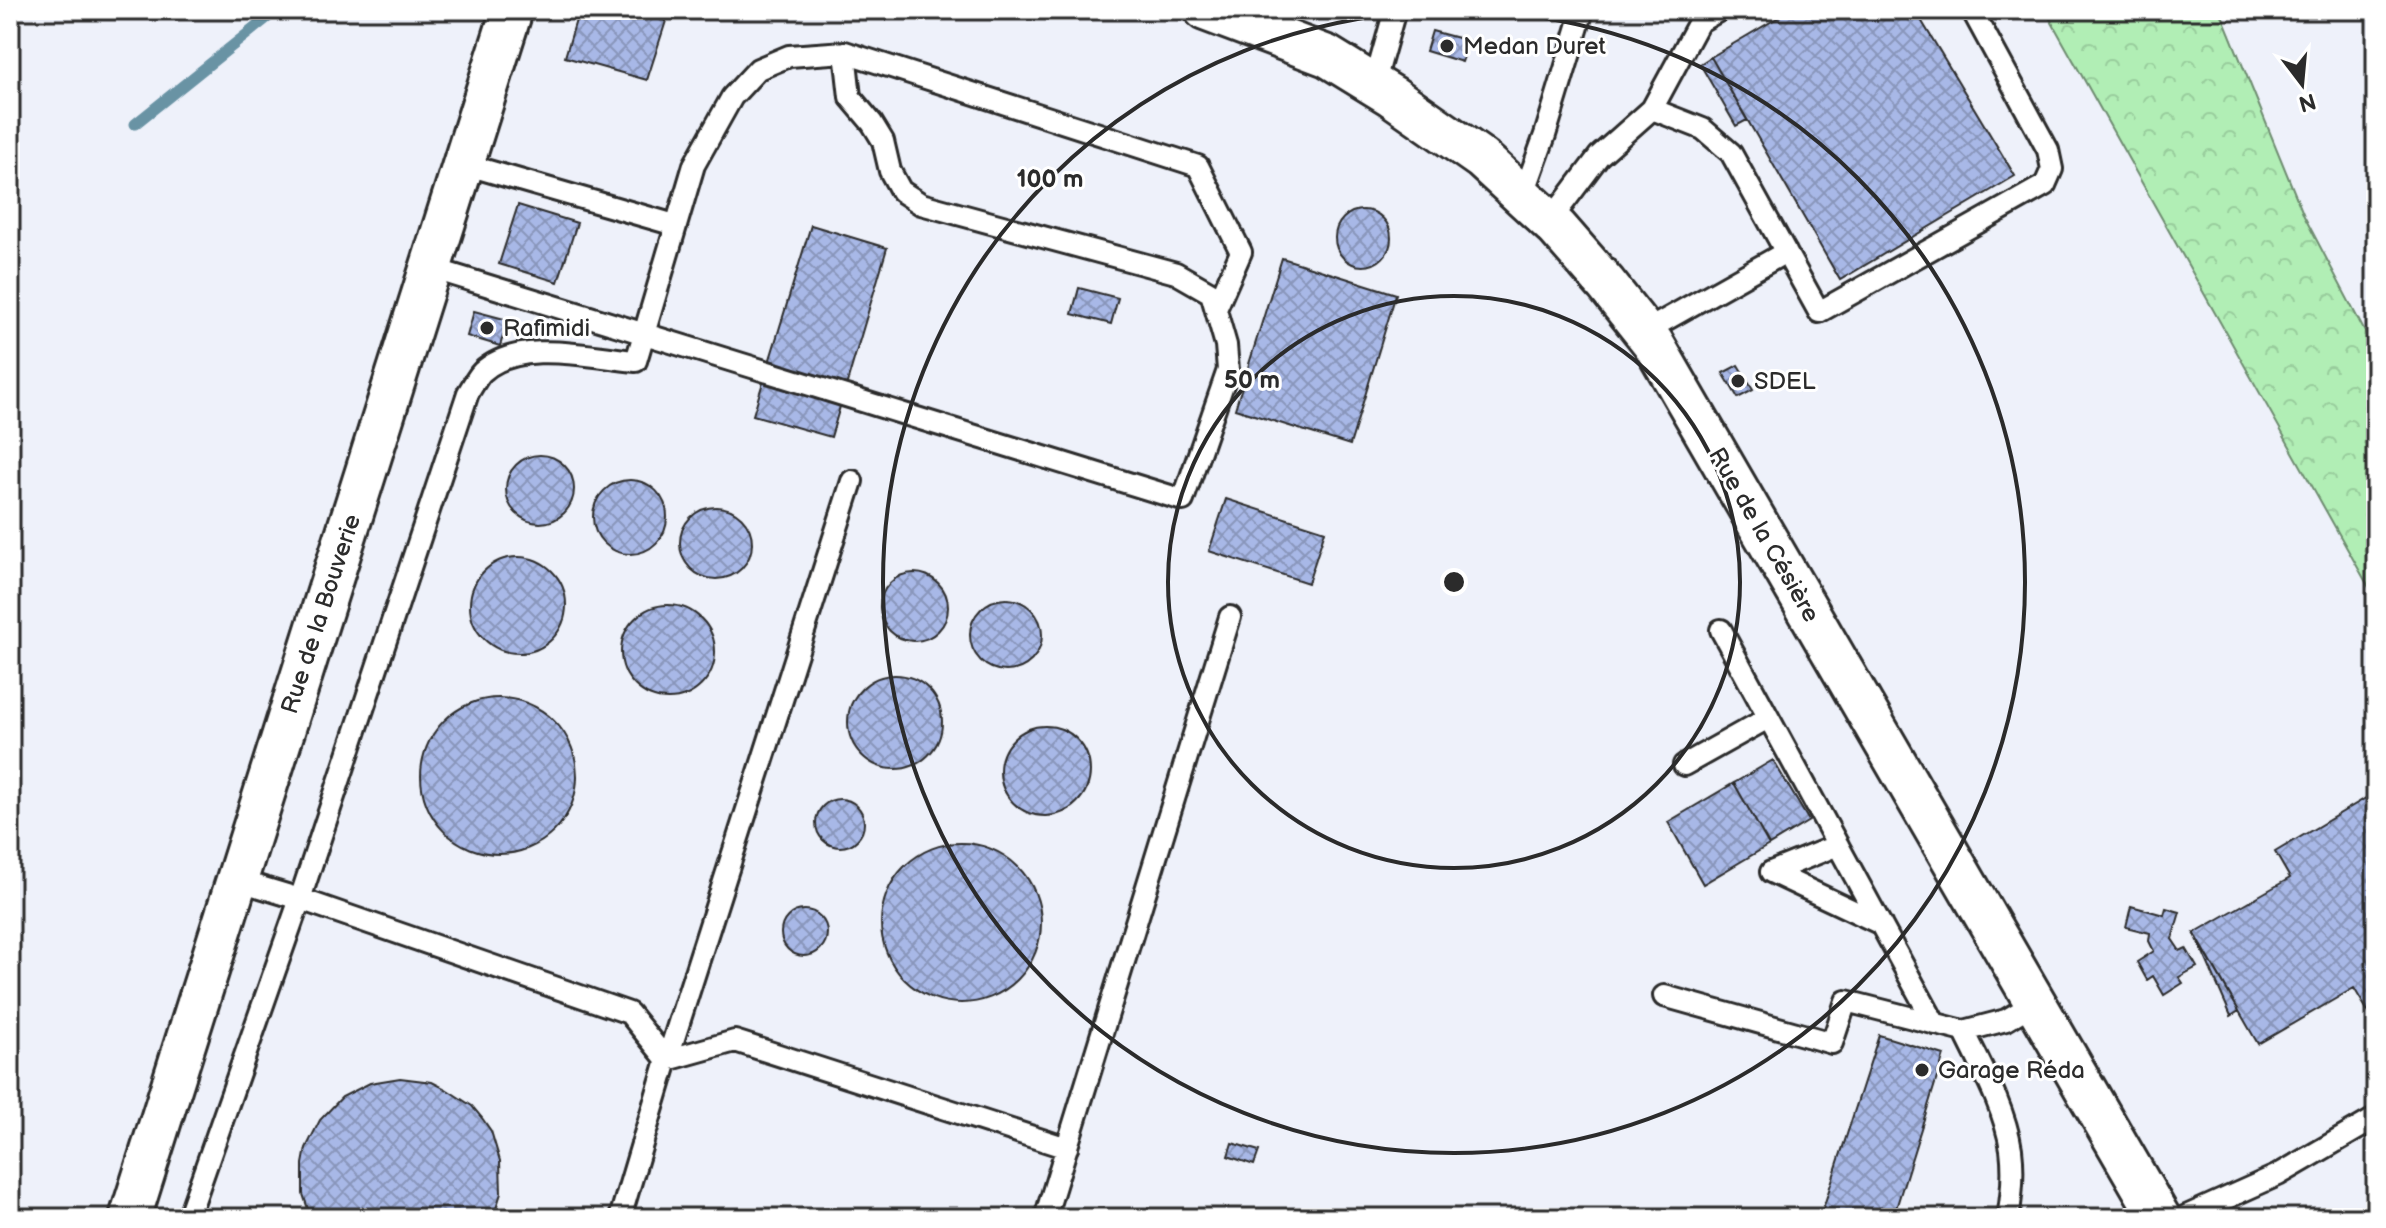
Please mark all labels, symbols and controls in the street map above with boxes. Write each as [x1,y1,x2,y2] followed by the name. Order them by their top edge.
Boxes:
[1463,32,1607,61] place label: Medan Duret
[1438,37,1456,55] marker: Medan Duret
[2262,44,2342,124] north arrow
[2295,87,2319,117] text: N
[1017,165,1083,194] text: 100 m
[503,314,590,343] place label: Rafimidi
[478,319,496,337] marker: Rafimidi
[1224,366,1280,395] text: 50 m
[1754,367,1816,396] place label: SDEL
[1729,372,1747,390] marker: SDEL
[1702,443,1826,627] street label: Rue de la Césière
[275,511,367,717] street label: Rue de la Bouverie
[1440,568,1468,596] centre of rings
[1938,1056,2085,1085] place label: Garage Réda
[1913,1061,1931,1079] marker: Garage Réda

